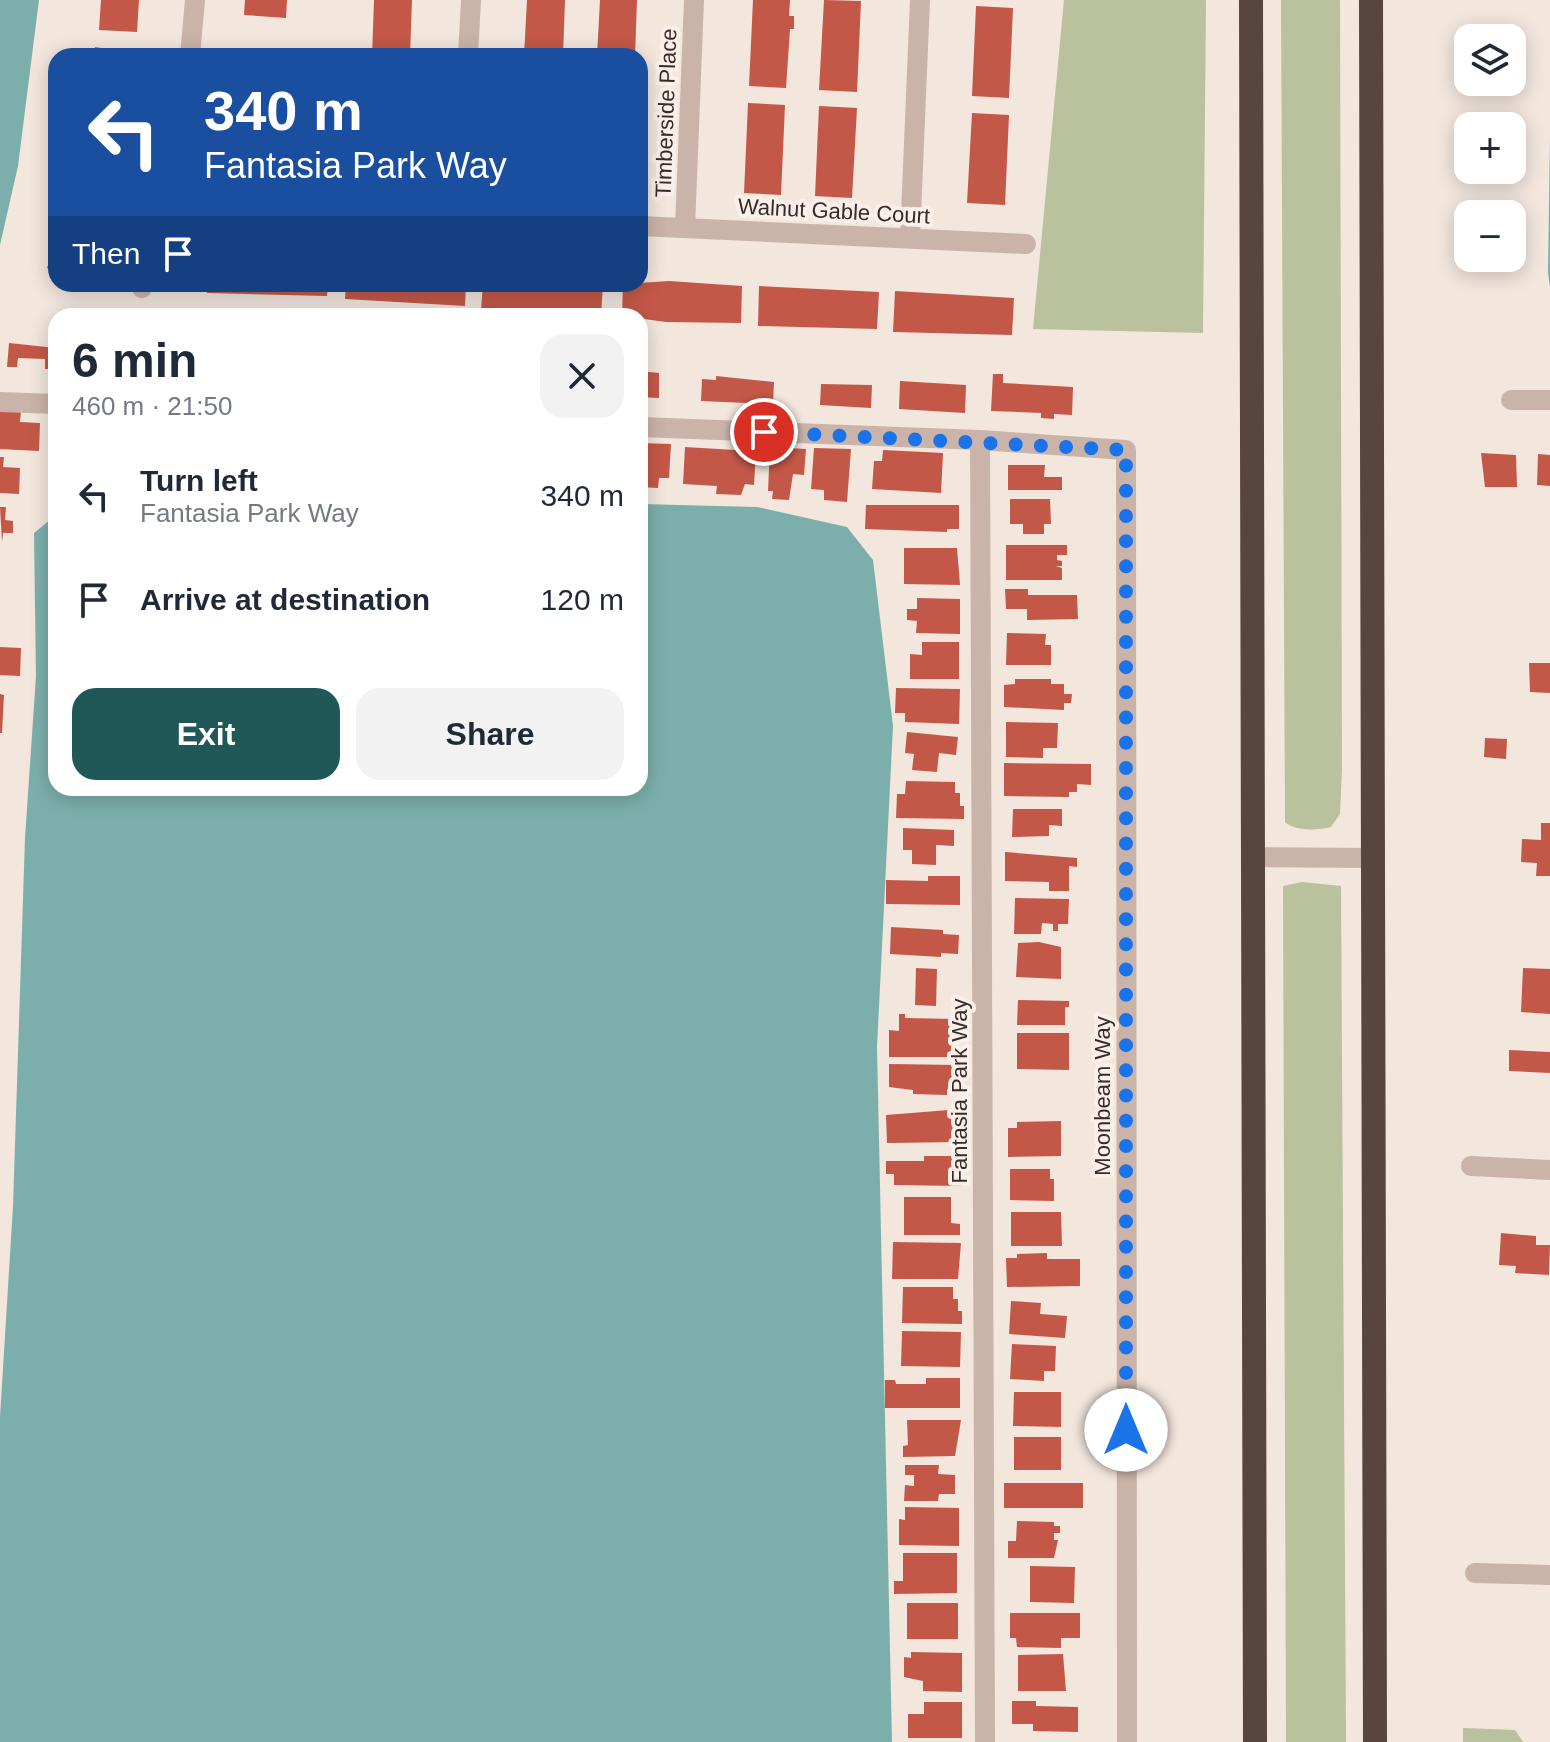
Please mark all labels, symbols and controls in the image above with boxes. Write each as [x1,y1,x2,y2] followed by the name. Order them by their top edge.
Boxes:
[1454,24,1526,272] map controls
[1454,24,1526,96] button: layers
[651,28,681,198] street label: Timberside Place
[204,79,363,142] text: 340 m
[72,80,176,184] icon: left
[1454,112,1526,184] button: +
[204,145,507,186] text: Fantasia Park Way
[737,193,931,229] street label: Walnut Gable Court
[1454,200,1526,272] button: −
[156,232,200,276] icon: arrive
[72,237,140,270] text: Then
[72,334,197,387] text: 6 min
[540,334,624,418] button: close
[72,391,232,421] text: 460 m · 21:50
[730,398,798,466] pin
[742,410,786,454] icon: arrive
[140,464,258,497] text: Turn left
[72,474,116,518] icon: left
[541,479,624,512] text: 340 m
[140,498,359,528] text: Fantasia Park Way
[72,578,116,622] icon: arrive
[140,583,430,616] text: Arrive at destination
[541,583,624,616] text: 120 m
[72,688,340,780] button: Exit
[356,688,624,780] button: Share
[947,998,972,1184] street label: Fantasia Park Way
[1090,1016,1115,1176] street label: Moonbeam Way
[1084,1388,1168,1472] position arrow

